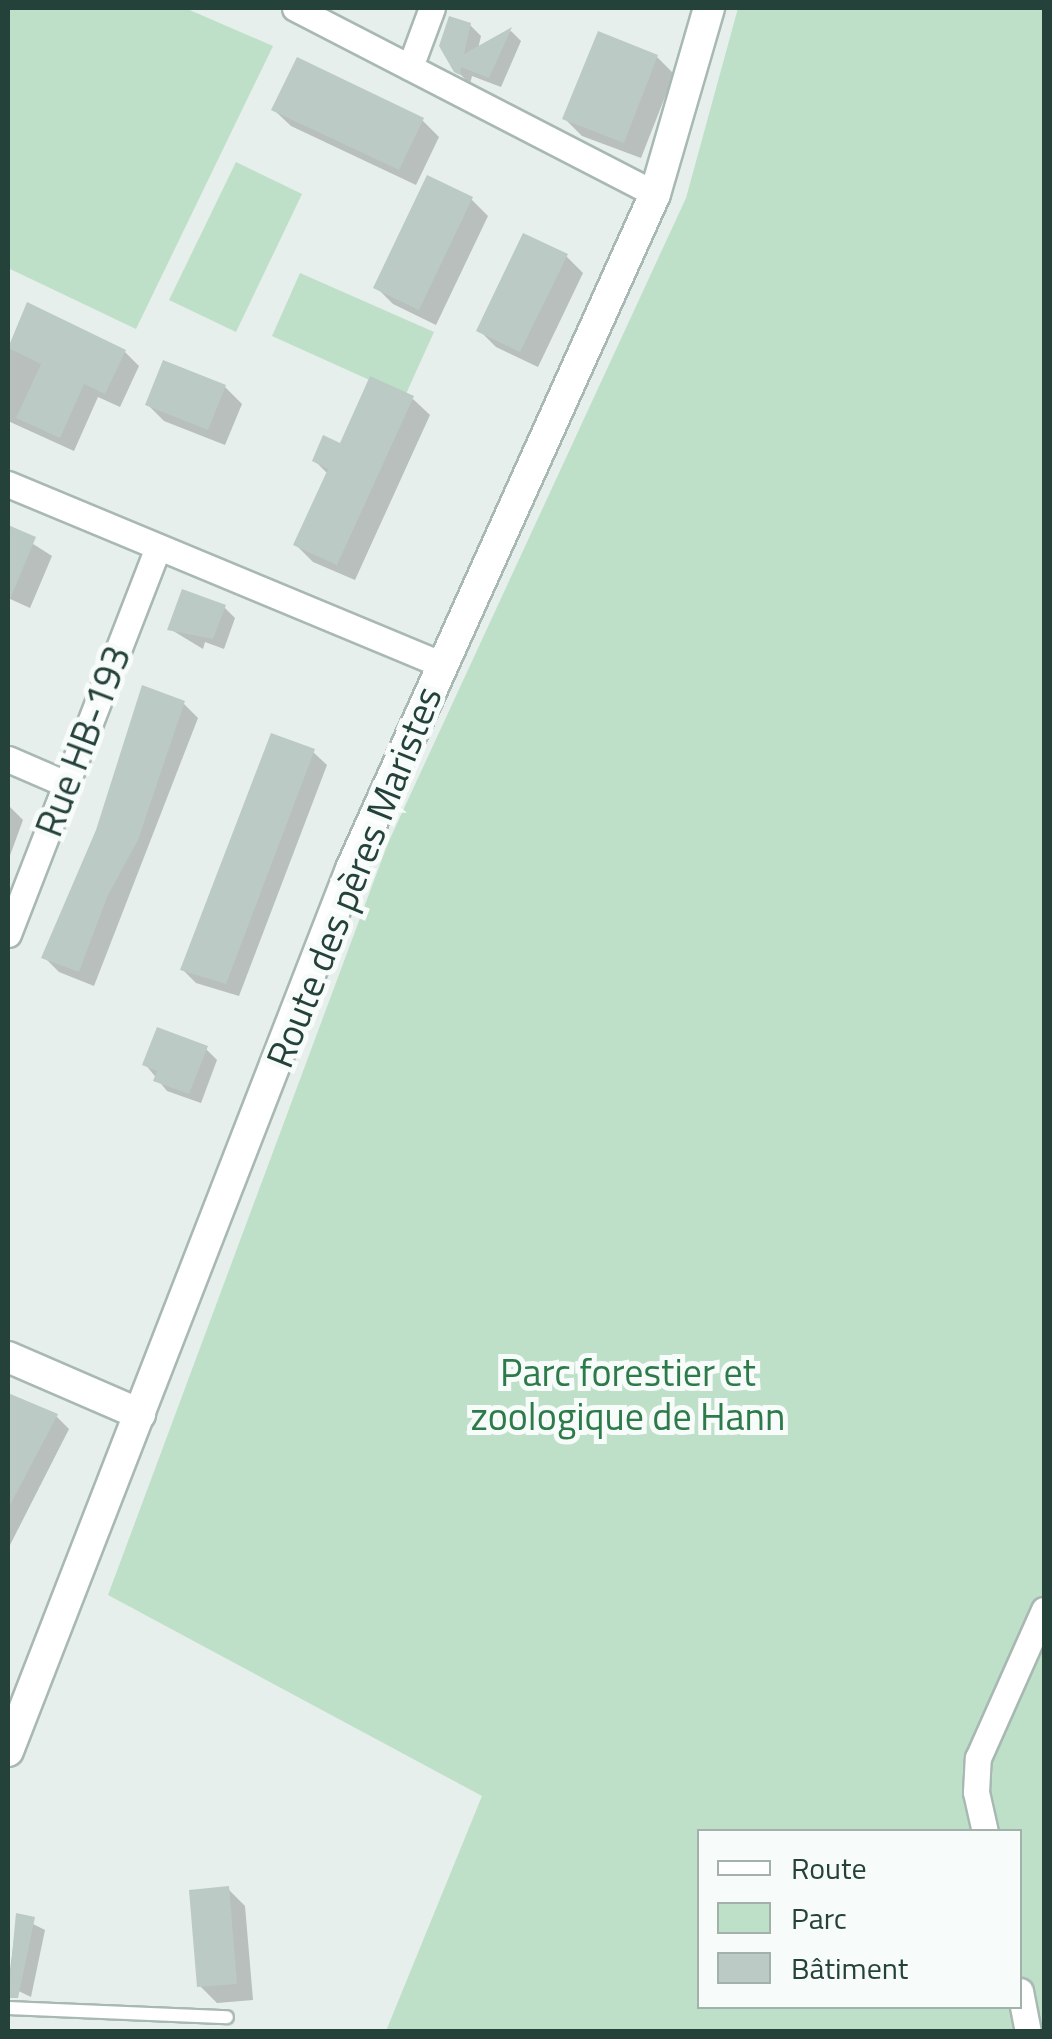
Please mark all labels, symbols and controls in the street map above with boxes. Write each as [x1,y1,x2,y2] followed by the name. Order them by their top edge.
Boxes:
[26,639,140,843] street label: Rue HB-193
[257,680,451,1074] street label: Route des pères Maristes
[471,1350,785,1440] park label: Parc forestier et zoologique de Hann
[697,1829,1022,2009] legend
[791,1845,867,1891] text: Route
[791,1895,847,1941] text: Parc
[791,1945,908,1991] text: Bâtiment

